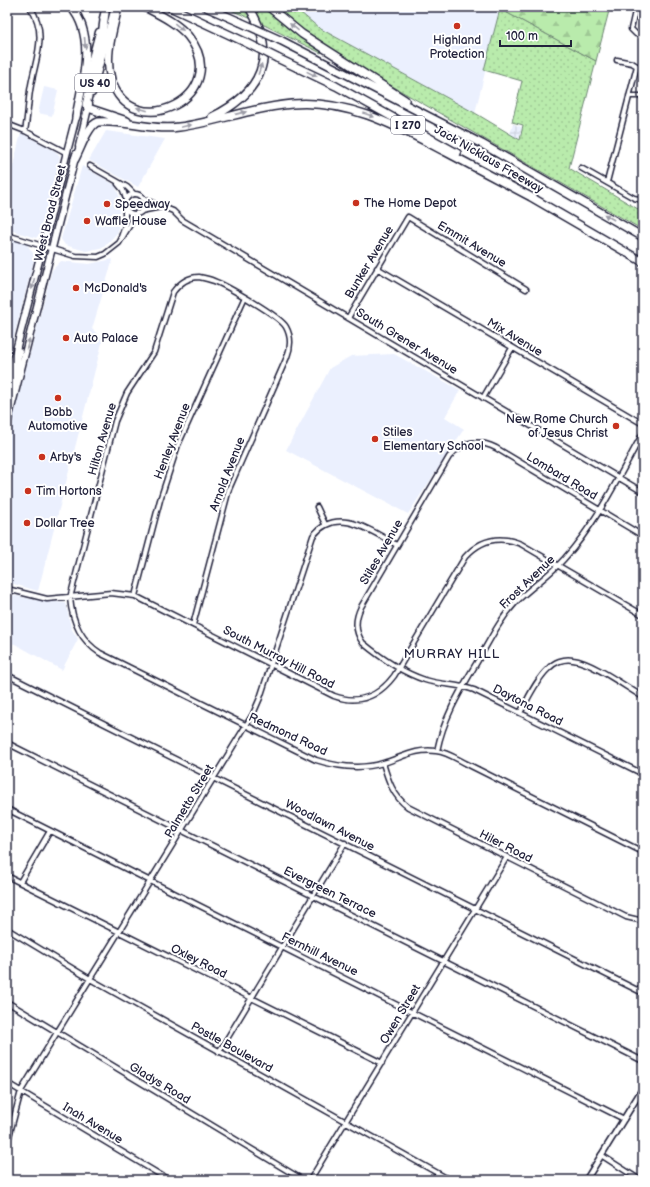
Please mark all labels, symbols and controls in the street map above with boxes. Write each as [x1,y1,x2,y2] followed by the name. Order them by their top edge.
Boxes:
[452,21,462,31] marker: Highland Protection
[500,22,571,48] scale bar
[173,23,184,32] one-way arrow
[289,23,300,32] one-way arrow
[506,29,538,44] text: 100 m
[429,33,485,62] place label: Highland Protection
[81,36,88,49] one-way arrow
[257,62,263,74] one-way arrow
[306,71,318,77] one-way arrow
[75,74,115,92] road number: US 40
[135,106,147,112] one-way arrow
[235,110,247,116] one-way arrow
[363,113,375,119] one-way arrow
[391,116,425,134] road number: I 270
[180,122,192,128] one-way arrow
[432,122,546,197] street label: Jack Nicklaus Freeway
[31,163,70,263] street label: West Broad Street
[364,196,457,211] place label: The Home Depot
[115,197,171,212] place label: Speedway
[351,198,361,208] marker: The Home Depot
[102,199,112,209] marker: Speedway
[95,214,167,229] place label: Waffle House
[603,214,615,221] one-way arrow
[82,216,92,226] marker: Waffle House
[435,218,509,271] street label: Emmit Avenue
[342,223,397,301] street label: Bunker Avenue
[30,278,36,290] one-way arrow
[84,281,147,296] place label: McDonald's
[71,283,81,293] marker: McDonald's
[353,305,460,378] street label: South Grener Avenue
[484,315,545,360] street label: Mix Avenue
[74,331,138,346] place label: Auto Palace
[61,333,71,343] marker: Auto Palace
[25,337,31,350] one-way arrow
[53,393,63,403] marker: Bobb Automotive
[85,401,120,477] street label: Hilton Avenue
[151,401,194,481] street label: Henley Avenue
[28,405,88,434] place label: Bobb Automotive
[506,412,608,441] place label: New Rome Church of Jesus Christ
[611,421,621,431] marker: New Rome Church of Jesus Christ
[383,425,484,454] place label: Stiles Elementary School
[370,434,380,444] marker: Stiles Elementary School
[206,435,248,513] street label: Arnold Avenue
[524,449,600,504] street label: Lombard Road
[50,450,82,465] place label: Arby's
[37,452,47,462] marker: Arby's
[36,484,102,499] place label: Tim Hortons
[23,486,33,496] marker: Tim Hortons
[35,516,95,531] place label: Dollar Tree
[357,517,406,588] street label: Stiles Avenue
[22,518,32,528] marker: Dollar Tree
[497,552,558,612] street label: Frost Avenue
[220,623,337,692] street label: South Murray Hill Road
[404,646,500,662] district label: MURRAY HILL
[490,681,565,730] street label: Daytona Road
[246,710,330,759] street label: Redmond Road
[162,761,217,841] street label: Palmetto Street
[282,796,377,854] street label: Woodlawn Avenue
[477,827,535,866] street label: Hiler Road
[281,863,379,921] street label: Evergreen Terrace
[279,929,361,979] street label: Fernhill Avenue
[168,941,230,982] street label: Oxley Road
[377,981,424,1047] street label: Owen Street
[188,1019,275,1076] street label: Postle Boulevard
[126,1059,193,1108] street label: Gladys Road
[60,1100,126,1147] street label: Inah Avenue

